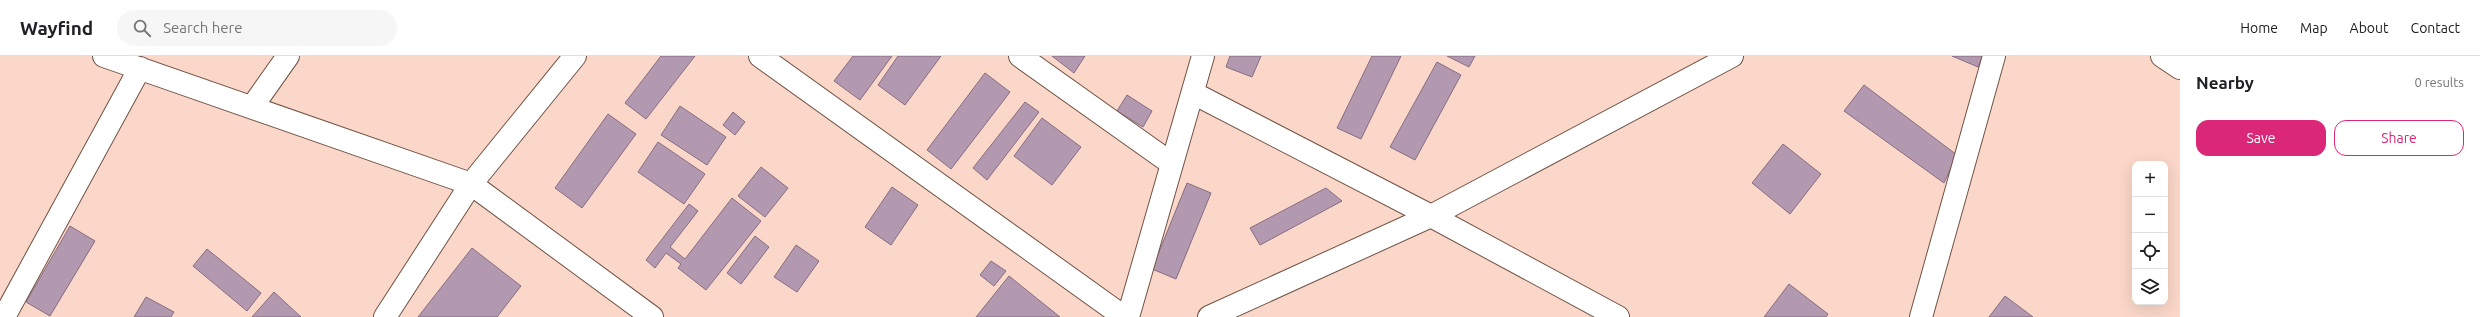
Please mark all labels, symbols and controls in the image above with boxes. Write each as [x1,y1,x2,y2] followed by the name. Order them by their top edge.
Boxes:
[117,10,397,46] search box
[20,17,93,39] text: Wayfind
[131,17,153,39] icon: search
[163,19,242,36] text: Search here
[2240,20,2278,36] text: Home
[2300,20,2328,36] text: Map
[2350,20,2389,36] text: About
[2411,20,2460,36] text: Contact
[2196,73,2254,92] text: Nearby
[2414,75,2464,89] text: 0 results
[2196,120,2326,156] button: Save
[2334,120,2464,156] button: Share
[2132,161,2168,305] map controls
[2132,161,2168,197] button: +
[2132,197,2168,233] button: −
[2132,233,2168,269] button: locate
[2132,269,2168,305] button: layers

